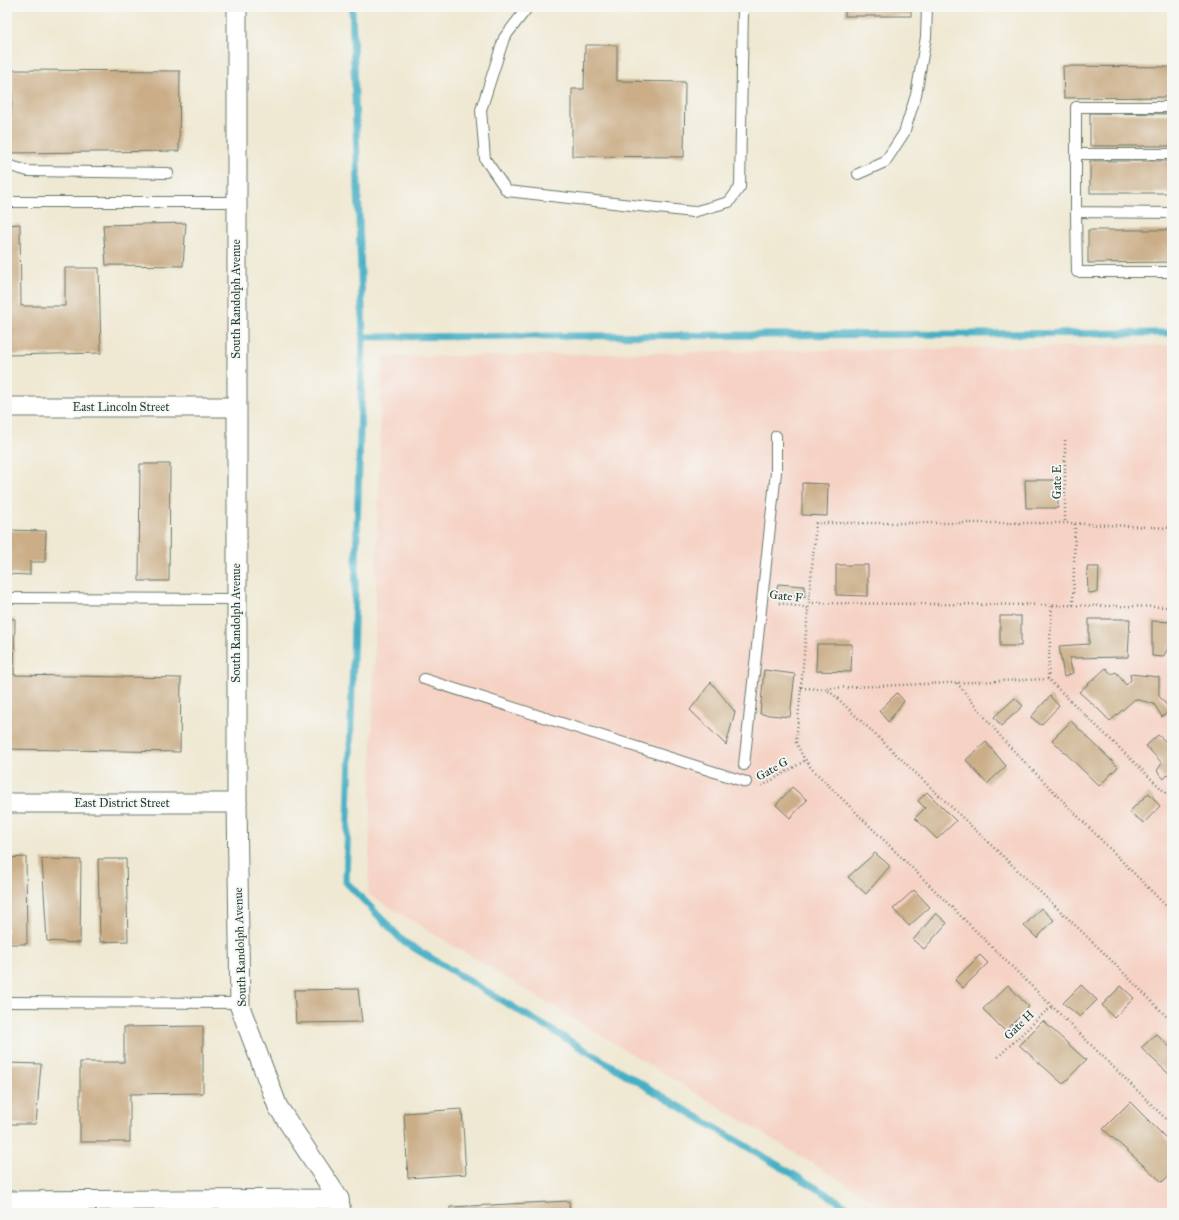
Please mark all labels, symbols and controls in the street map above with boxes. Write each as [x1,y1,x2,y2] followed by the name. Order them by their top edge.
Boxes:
[229,239,243,359] street label: South Randolph Avenue
[73,400,170,414] street label: East Lincoln Street
[1050,464,1064,499] street label: Gate E
[229,563,243,683] street label: South Randolph Avenue
[769,587,804,605] street label: Gate F
[754,754,791,784] street label: Gate G
[74,796,171,810] street label: East District Street
[231,887,249,1007] street label: South Randolph Avenue
[1001,1007,1037,1043] street label: Gate H

